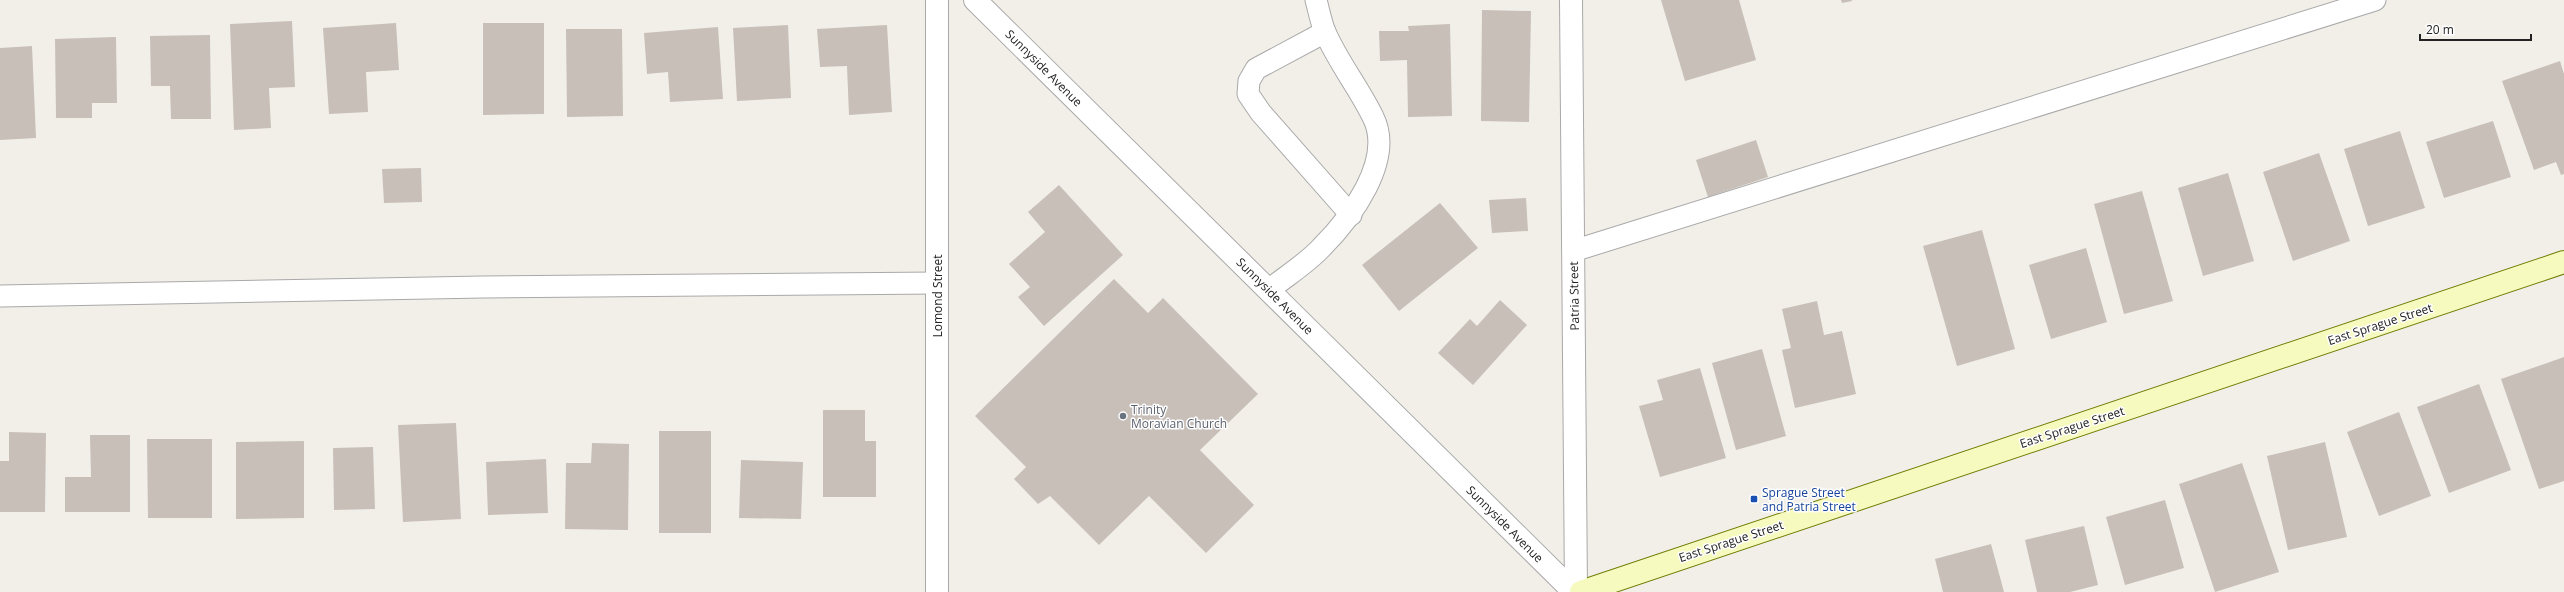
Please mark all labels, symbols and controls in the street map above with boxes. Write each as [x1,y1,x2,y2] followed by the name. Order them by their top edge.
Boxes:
[2420,16,2531,42] scale bar
[2426,21,2454,38] text: 20 m
[1002,26,1086,110] street label: Sunnyside Avenue
[929,254,946,338] street label: Lomond Street
[1233,254,1317,338] street label: Sunnyside Avenue
[1565,261,1583,331] street label: Patria Street
[2325,299,2435,349] street label: East Sprague Street
[1131,401,1227,432] place label: Trinity Moravian Church
[2017,402,2127,452] street label: East Sprague Street
[1118,411,1128,421] marker: Trinity Moravian Church
[1463,482,1547,566] street label: Sunnyside Avenue
[1762,484,1856,515] place label: Sprague Street and Patria Street
[1749,494,1759,504] marker: Sprague Street and Patria Street
[1676,516,1786,566] street label: East Sprague Street

